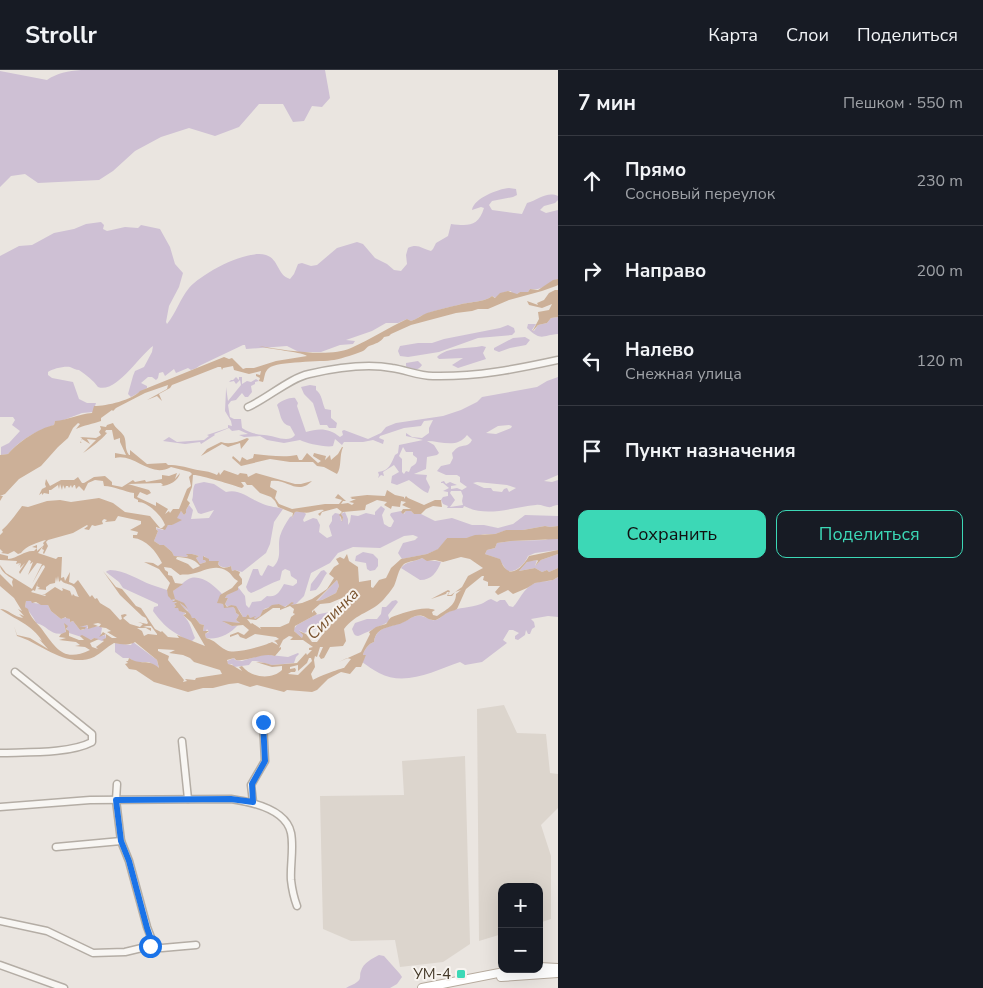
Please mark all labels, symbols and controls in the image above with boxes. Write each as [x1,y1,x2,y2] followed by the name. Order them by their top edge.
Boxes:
[25,19,97,51] text: Strollr
[708,23,758,47] text: Карта
[786,23,829,47] text: Слои
[857,23,958,47] text: Поделиться
[578,89,636,117] text: 7 мин
[843,92,963,114] text: Пешком · 550 m
[625,157,686,183] text: Прямо
[578,167,606,195] icon: ahead
[916,170,963,192] text: 230 m
[625,183,775,205] text: Сосновый переулок
[578,257,606,285] icon: right
[625,258,706,284] text: Направо
[916,260,963,282] text: 200 m
[625,337,694,363] text: Налево
[578,347,606,375] icon: left
[916,350,963,372] text: 120 m
[625,363,742,385] text: Снежная улица
[578,437,606,465] icon: arrive
[625,438,796,464] text: Пункт назначения
[578,510,766,558] button: Сохранить
[776,510,963,558] button: Поделиться
[302,583,364,645] water label: Силинка
[252,711,275,734] route end
[498,883,543,973] map controls
[498,883,543,928] button: +
[498,928,543,973] button: −
[139,935,162,958] route start
[412,964,451,984] place label: УМ-4
[455,968,467,980] marker: УМ-4

